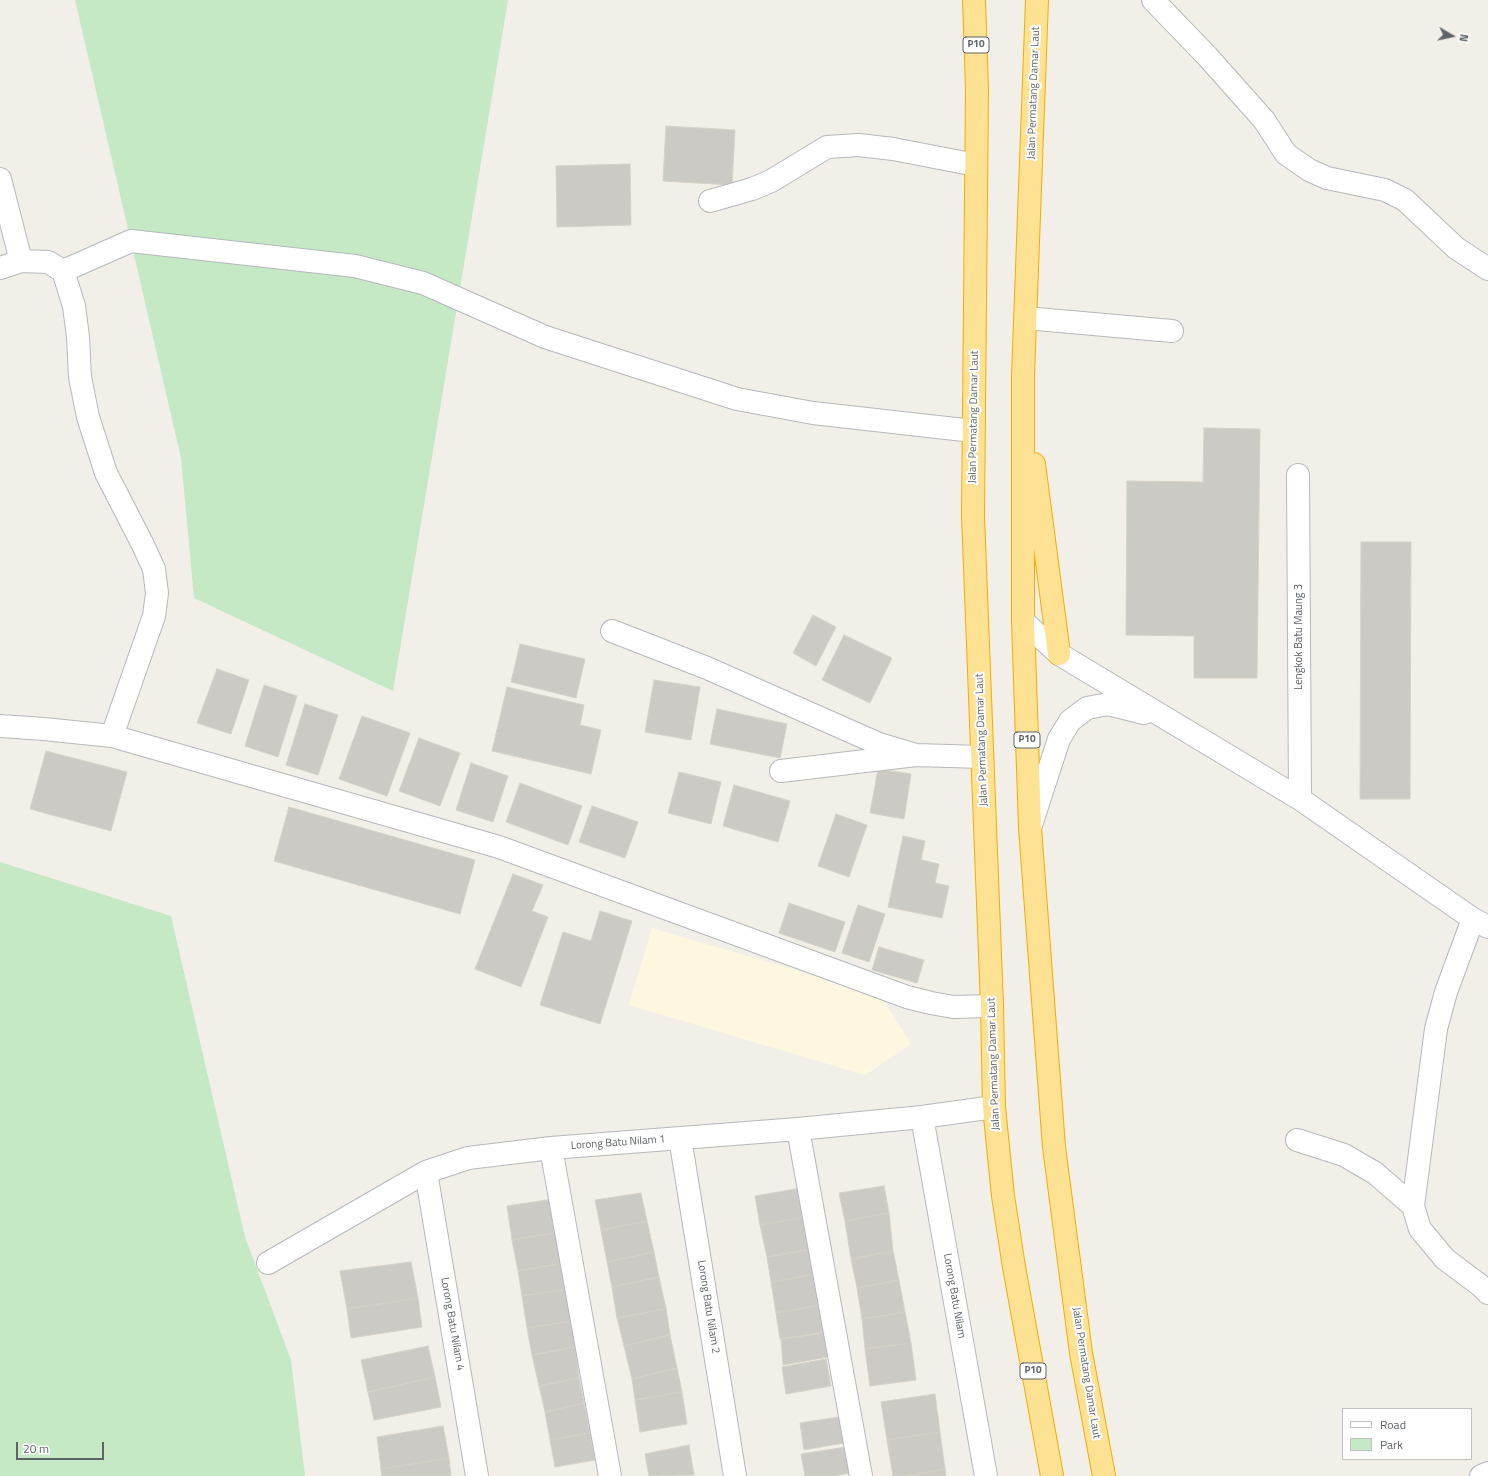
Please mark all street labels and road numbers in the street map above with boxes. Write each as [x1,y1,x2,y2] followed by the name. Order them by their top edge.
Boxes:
[1025,26,1043,160] street label: Jalan Permatang Damar Laut
[963,37,989,53] road number: P10
[966,350,982,484] street label: Jalan Permatang Damar Laut
[1292,584,1306,690] street label: Lengkok Batu Maung 3
[973,673,991,807] street label: Jalan Permatang Damar Laut
[1014,732,1040,748] road number: P10
[985,997,1003,1131] street label: Jalan Permatang Damar Laut
[570,1133,666,1153] street label: Lorong Batu Nilam 1
[940,1253,968,1339] street label: Lorong Batu Nilam
[694,1259,722,1355] street label: Lorong Batu Nilam 2
[437,1276,467,1372] street label: Lorong Batu Nilam 4
[1069,1306,1103,1440] street label: Jalan Permatang Damar Laut
[1020,1363,1046,1379] road number: P10

